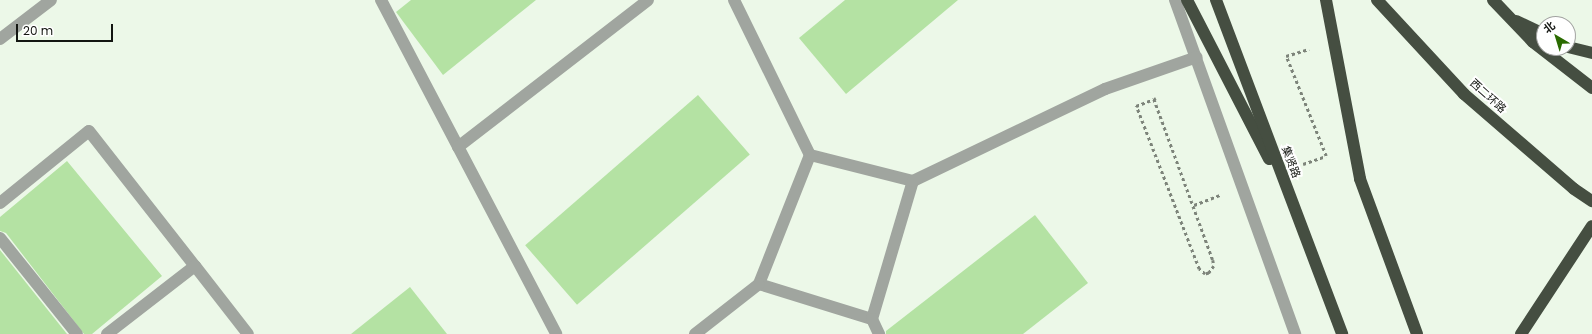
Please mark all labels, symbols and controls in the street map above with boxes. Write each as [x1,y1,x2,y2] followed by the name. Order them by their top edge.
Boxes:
[18,16,115,42] scale bar
[1536,16,1576,56] north arrow
[1540,18,1558,37] text: 北
[23,22,53,39] text: 20 m
[1467,76,1509,116] street label: 西二环路
[1279,144,1303,180] street label: 集贤路

